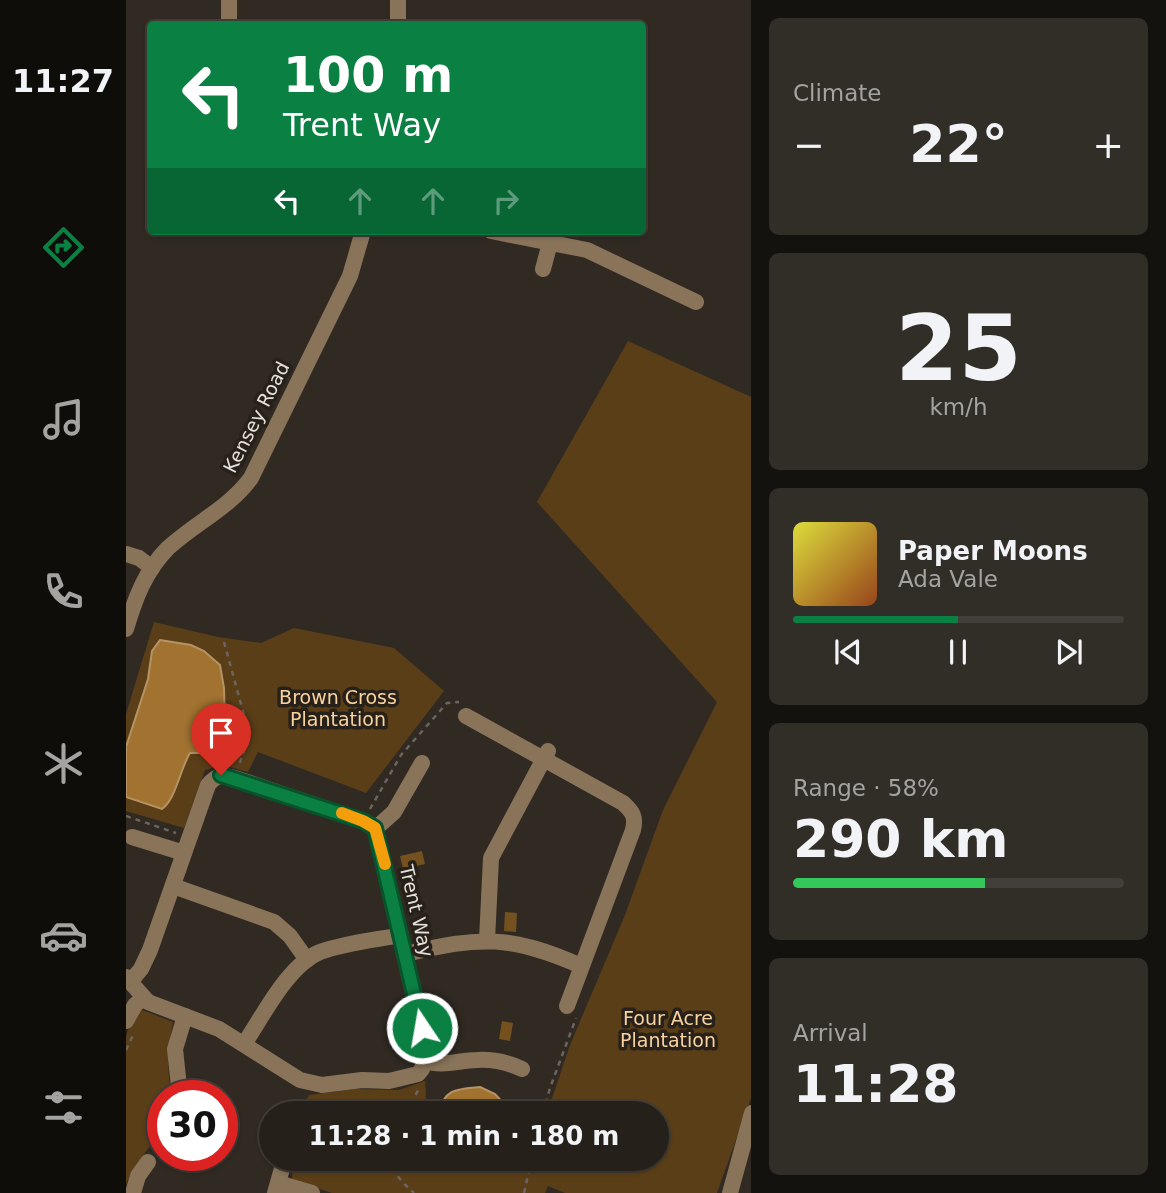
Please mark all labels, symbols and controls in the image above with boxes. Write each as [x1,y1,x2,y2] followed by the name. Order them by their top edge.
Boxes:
[283,47,453,104] text: 100 m
[168,49,259,140] icon: left
[12,62,114,100] text: 11:27
[793,80,882,106] text: Climate
[283,106,441,144] text: Trent Way
[909,114,1008,174] text: 22°
[793,123,825,167] text: −
[1092,123,1124,167] text: +
[268,182,306,220] icon: left
[341,182,379,220] icon: ahead
[414,182,452,220] icon: ahead
[487,182,525,220] icon: right
[39,223,88,272] icon: directions
[895,296,1022,401] text: 25
[219,358,293,476] street label: Kensey Road
[929,394,988,420] text: km/h
[39,395,88,444] icon: music
[898,536,1088,566] text: Paper Moons
[898,566,998,592] text: Ada Vale
[39,567,88,616] icon: phone
[829,633,867,671] icon: previous
[939,633,977,671] icon: pause
[1050,633,1088,671] icon: next
[279,686,397,730] park label: Brown Cross Plantation
[191,703,251,775] pin
[202,714,240,752] icon: arrive
[39,739,88,788] icon: climate
[793,775,939,801] text: Range · 58%
[793,809,1008,869] text: 290 km
[395,862,438,959] street label: Trent Way
[39,911,88,960] icon: car
[385,991,459,1065] position arrow
[620,1007,716,1051] park label: Four Acre Plantation
[793,1020,868,1046] text: Arrival
[793,1054,959,1114] text: 11:28
[147,1080,238,1171] speed limit sign: 30
[39,1083,88,1132] icon: filters
[309,1121,619,1151] text: 11:28 · 1 min · 180 m

